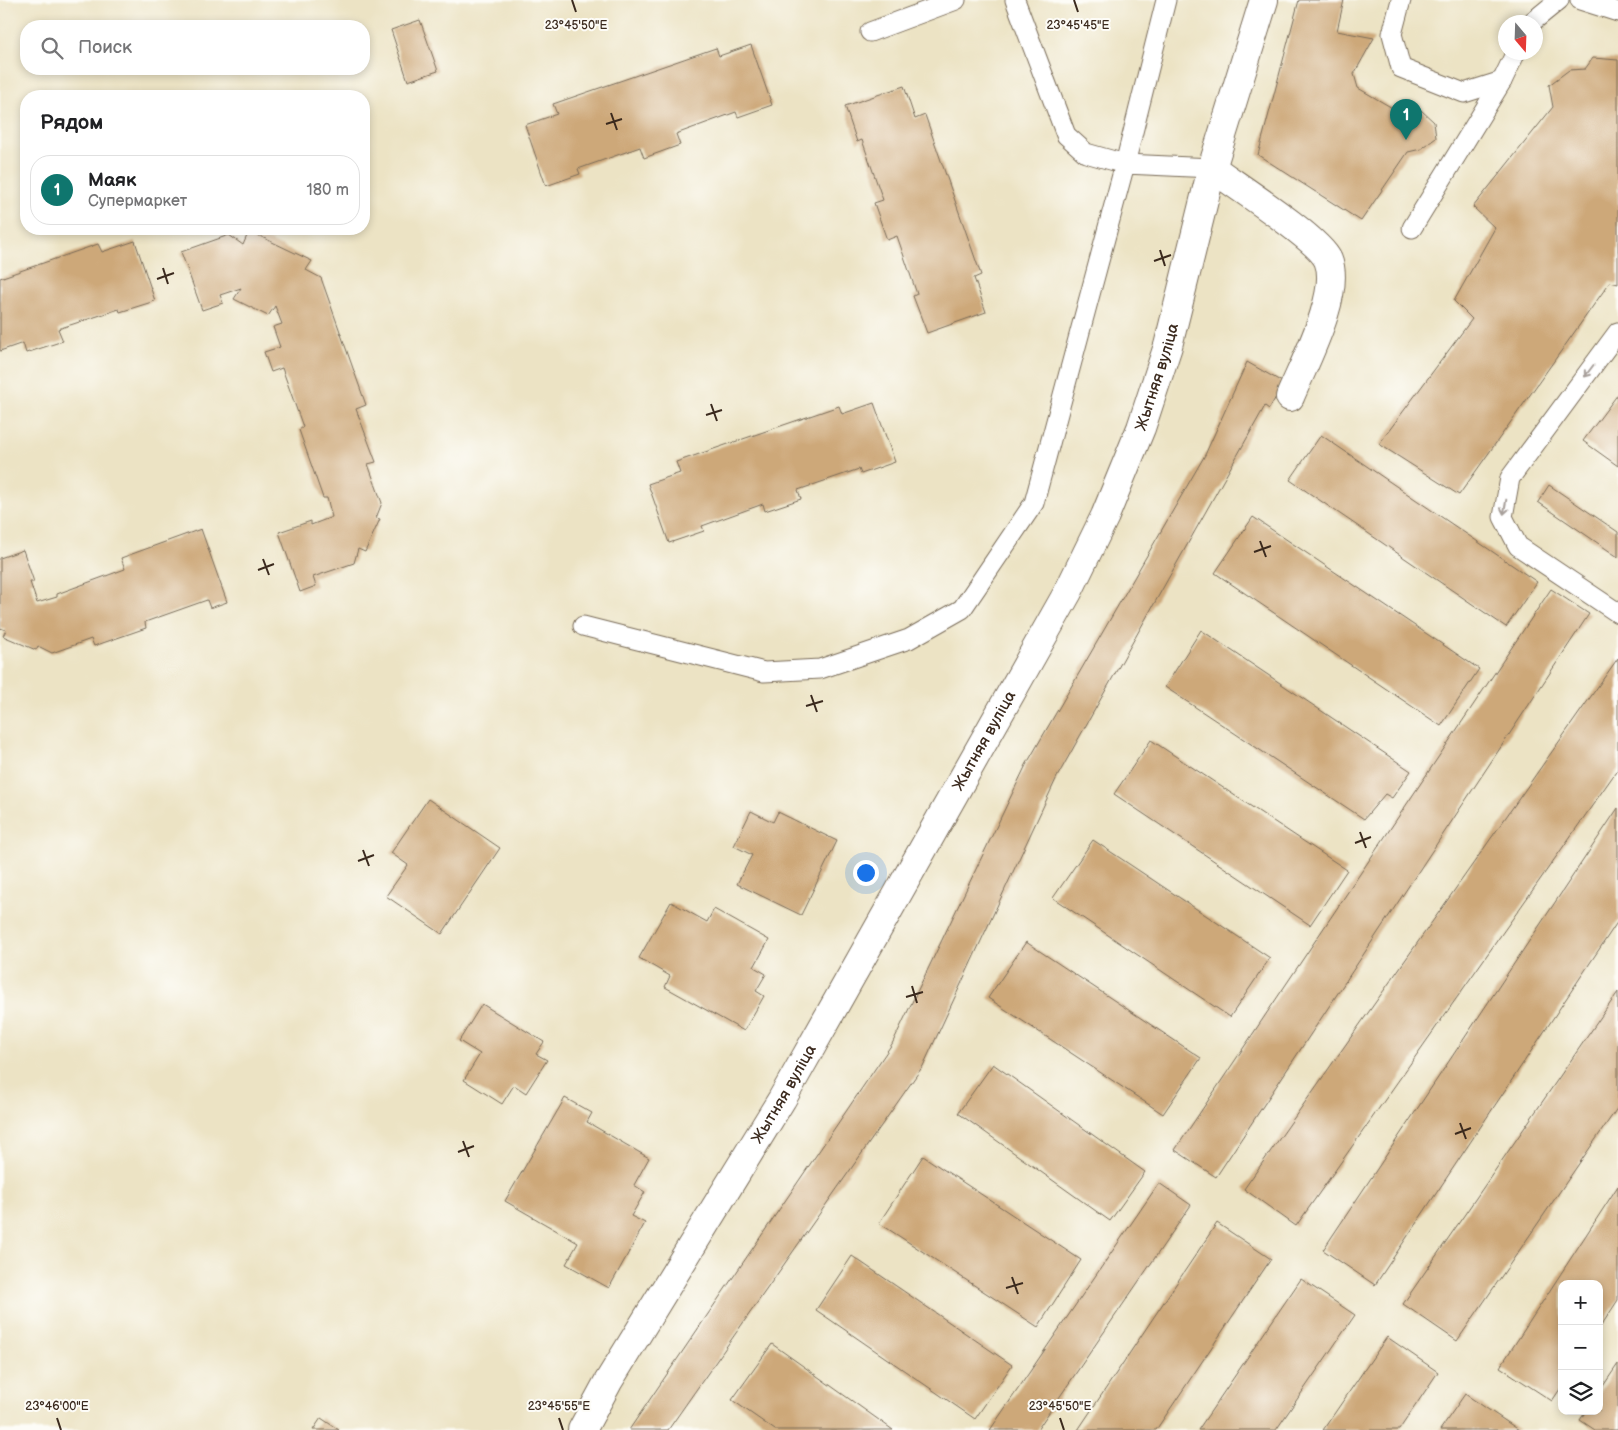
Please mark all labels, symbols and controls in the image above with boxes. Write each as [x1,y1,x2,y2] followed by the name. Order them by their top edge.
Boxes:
[1498,15,1543,60] north arrow
[545,18,607,33] text: 23°45'50"E
[1047,18,1110,33] text: 23°45'45"E
[20,20,370,75] search box
[38,34,66,62] icon: search
[78,36,132,59] text: Поиск
[1390,99,1422,140] pin: 1
[40,110,103,135] text: Рядом
[88,169,136,192] text: Маяк
[54,181,60,200] text: 1
[307,181,349,200] text: 180 m
[88,192,187,211] text: Супермаркет
[1131,321,1183,433] street label: Жытняя вуліца
[1584,364,1594,378] one-way arrow
[1499,499,1509,515] one-way arrow
[948,687,1020,794] street label: Жытняя вуліца
[853,860,879,886] your location
[747,1041,821,1147] street label: Жытняя вуліца
[1558,1280,1603,1415] map controls
[1558,1280,1603,1325] button: +
[1558,1325,1603,1370] button: −
[1558,1370,1603,1415] button: layers
[25,1399,89,1414] text: 23°46'00"E
[528,1399,590,1414] text: 23°45'55"E
[1029,1399,1091,1414] text: 23°45'50"E

